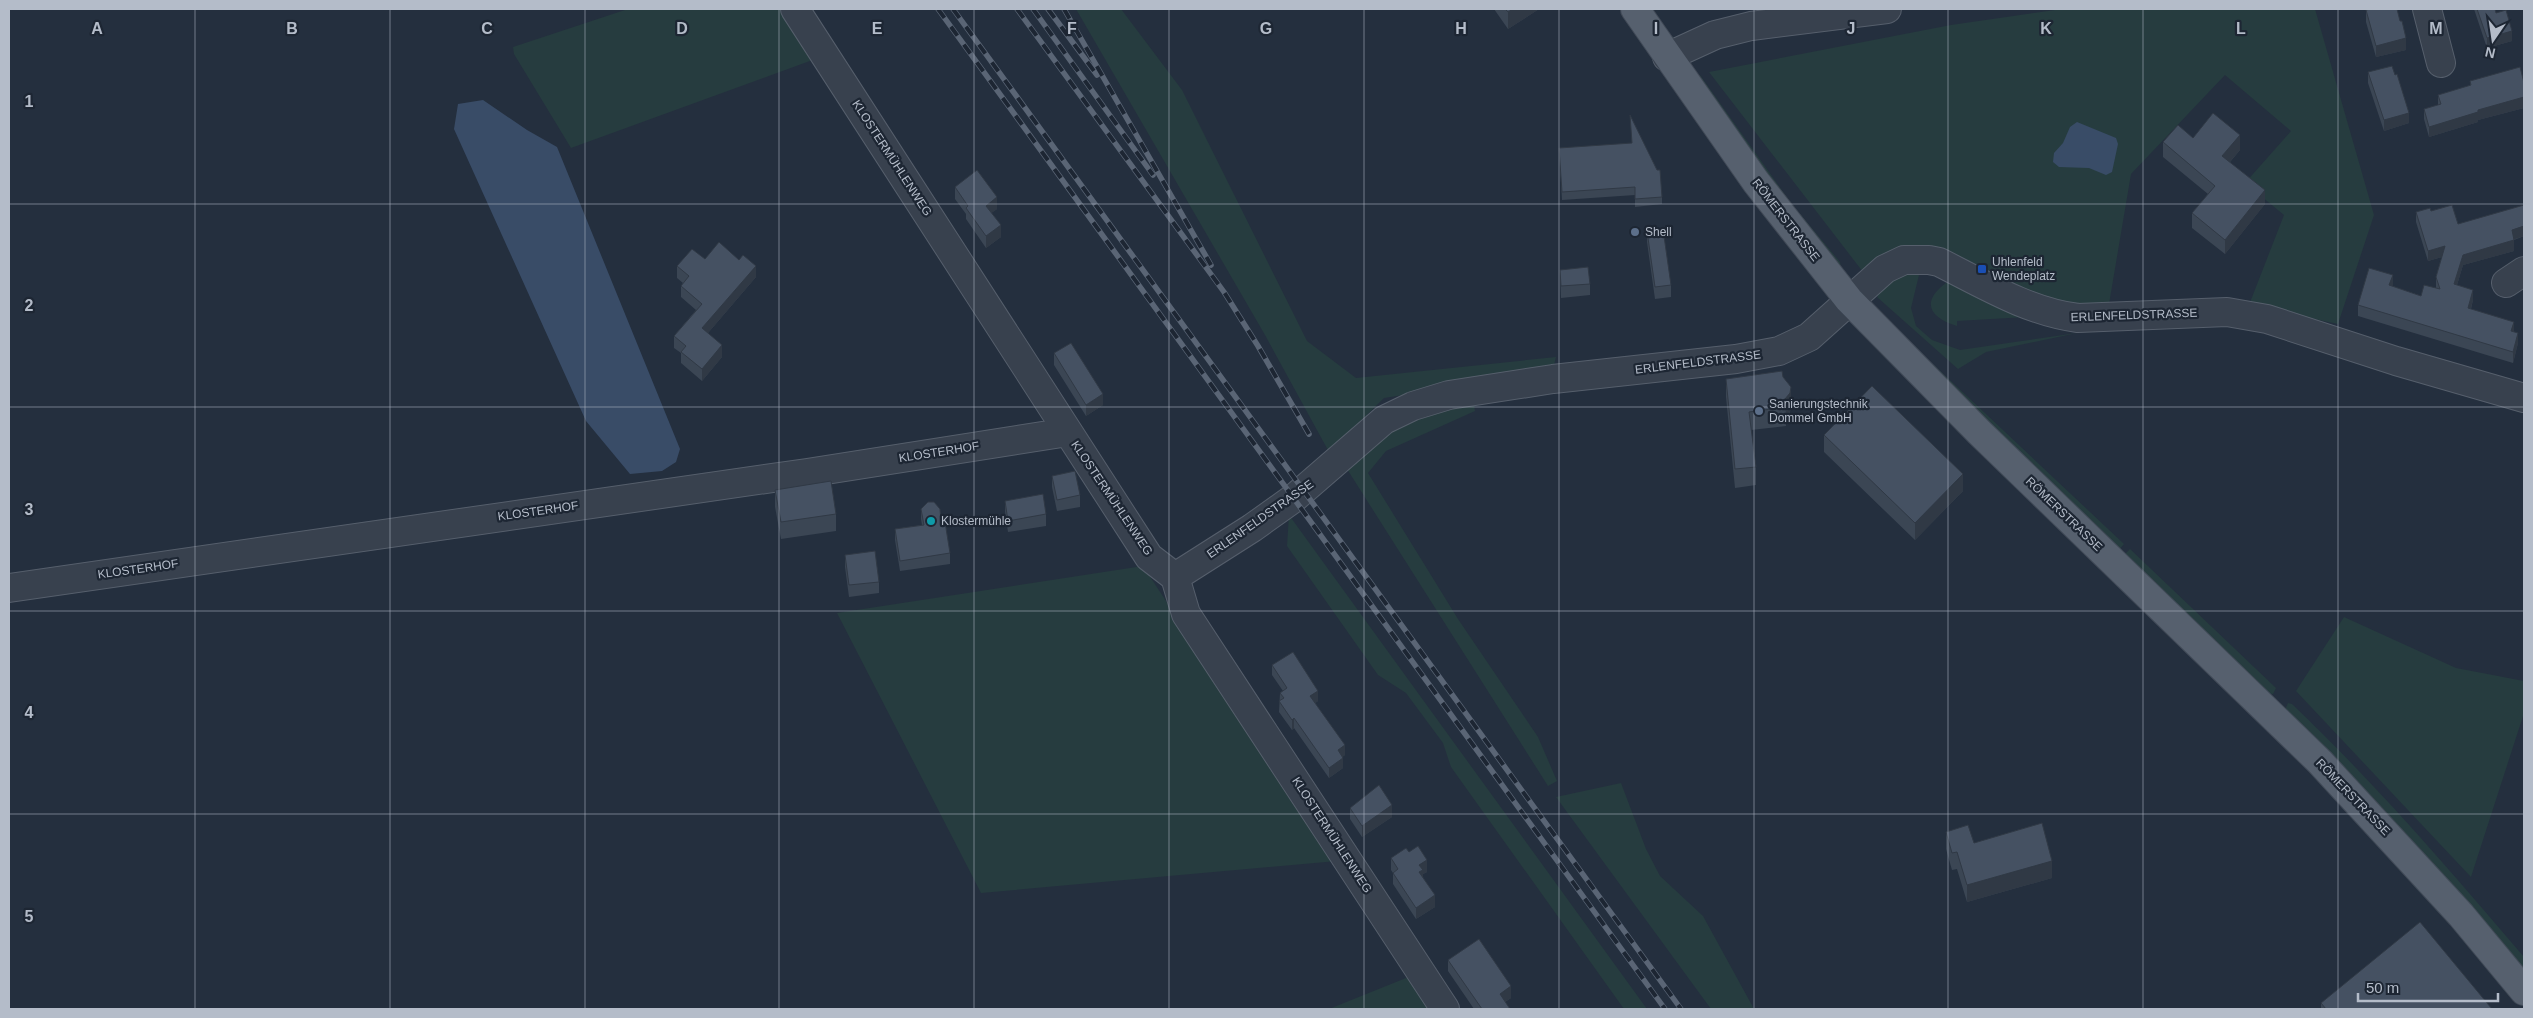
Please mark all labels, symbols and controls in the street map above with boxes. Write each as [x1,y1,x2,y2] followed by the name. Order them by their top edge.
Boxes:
[2468,15,2518,65] north arrow
[91,20,103,37] text: A
[286,20,298,37] text: B
[481,20,493,37] text: C
[676,20,688,37] text: D
[872,20,883,37] text: E
[1067,20,1077,37] text: F
[1260,20,1272,37] text: G
[1455,20,1467,37] text: H
[1654,20,1658,37] text: I
[1847,20,1855,37] text: J
[2040,20,2052,37] text: K
[2236,20,2246,37] text: L
[2429,20,2443,37] text: M
[2483,44,2497,62] text: N
[25,93,34,110] text: 1
[849,97,935,219] street label: KLOSTERMÜHLENWEG
[1749,176,1823,264] street label: RÖMERSTRASSE
[1645,225,1672,239] place label: Shell
[1629,226,1641,238] marker: Shell
[1992,255,2055,283] place label: Uhlenfeld Wendeplatz
[1976,263,1988,275] marker: Uhlenfeld Wendeplatz
[25,297,34,314] text: 2
[2070,306,2198,324] street label: ERLENFELDSTRASSE
[1634,347,1762,377] street label: ERLENFELDSTRASSE
[1769,397,1869,425] place label: Sanierungstechnik Dommel GmbH
[1753,405,1765,417] marker: Sanierungstechnik Dommel GmbH
[1068,438,1156,558] street label: KLOSTERMÜHLENWEG
[898,439,980,465] street label: KLOSTERHOF
[2023,474,2105,554] street label: RÖMERSTRASSE
[1204,477,1316,561] street label: ERLENFELDSTRASSE
[497,498,579,524] street label: KLOSTERHOF
[25,501,34,518] text: 3
[941,514,1011,528] place label: Klostermühle
[925,515,937,527] marker: Klostermühle
[97,556,179,582] street label: KLOSTERHOF
[25,704,34,721] text: 4
[2313,756,2393,838] street label: RÖMERSTRASSE
[1289,774,1375,896] street label: KLOSTERMÜHLENWEG
[25,908,34,925] text: 5
[2358,970,2498,1002] scale bar
[2366,979,2399,996] text: 50 m

